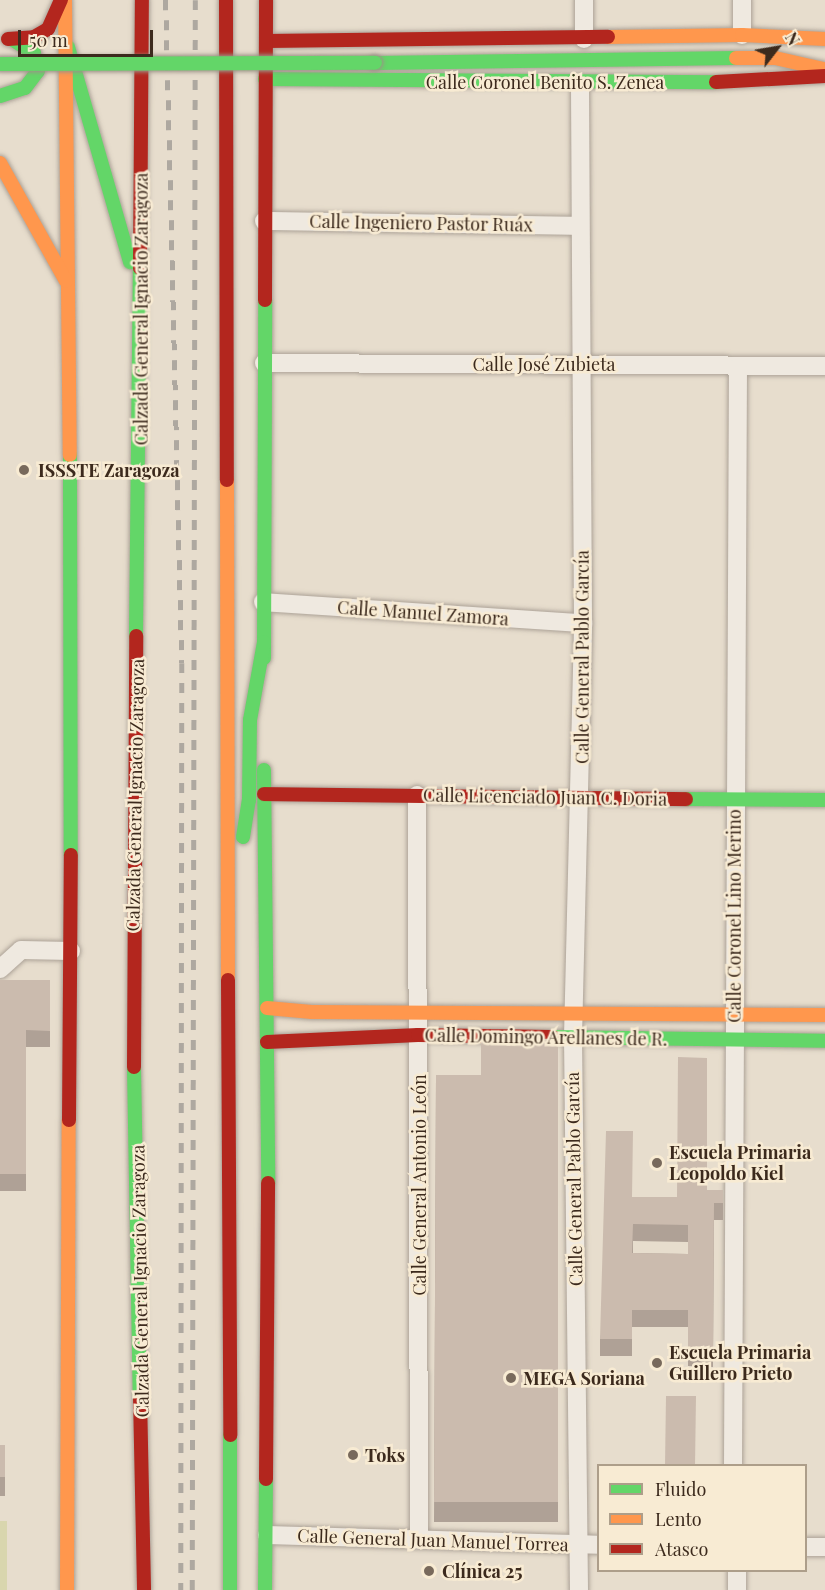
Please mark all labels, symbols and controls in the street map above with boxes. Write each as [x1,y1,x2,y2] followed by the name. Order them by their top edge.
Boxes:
[21,18,156,56] scale bar
[747,18,807,78] north arrow
[29,28,68,52] text: 50 m
[781,28,805,49] text: N
[426,71,664,93] street label: Calle Coronel Benito S. Zenea
[130,172,152,446] street label: Calzada General Ignacio Zaragoza
[309,210,533,236] street label: Calle Ingeniero Pastor Ruáx
[473,353,615,375] street label: Calle José Zubieta
[38,459,180,481] place label: ISSSTE Zaragoza
[15,461,33,479] marker: ISSSTE Zaragoza
[571,550,593,764] street label: Calle General Pablo García
[336,596,510,630] street label: Calle Manuel Zamora
[122,658,148,932] street label: Calzada General Ignacio Zaragoza
[423,784,667,810] street label: Calle Licenciado Juan C. Doria
[723,809,745,1023] street label: Calle Coronel Lino Merino
[424,1024,668,1050] street label: Calle Domingo Arellanes de R.
[561,1072,587,1286] street label: Calle General Pablo García
[408,1074,430,1296] street label: Calle General Antonio León
[669,1142,811,1184] place label: Escuela Primaria Leopoldo Kiel
[127,1144,153,1418] street label: Calzada General Ignacio Zaragoza
[650,1156,664,1170] marker: Escuela Primaria Leopoldo Kiel
[669,1342,811,1384] place label: Escuela Primaria Guillero Prieto
[650,1356,664,1370] marker: Escuela Primaria Guillero Prieto
[523,1367,645,1389] place label: MEGA Soriana
[504,1371,518,1385] marker: MEGA Soriana
[365,1444,405,1466] place label: Toks
[346,1448,360,1462] marker: Toks
[597,1464,807,1572] legend
[655,1477,706,1501] text: Fluido
[655,1507,702,1531] text: Lento
[297,1524,569,1556] street label: Calle General Juan Manuel Torrea
[655,1537,708,1561] text: Atasco
[442,1560,523,1582] place label: Clínica 25
[420,1562,438,1580] marker: Clínica 25

